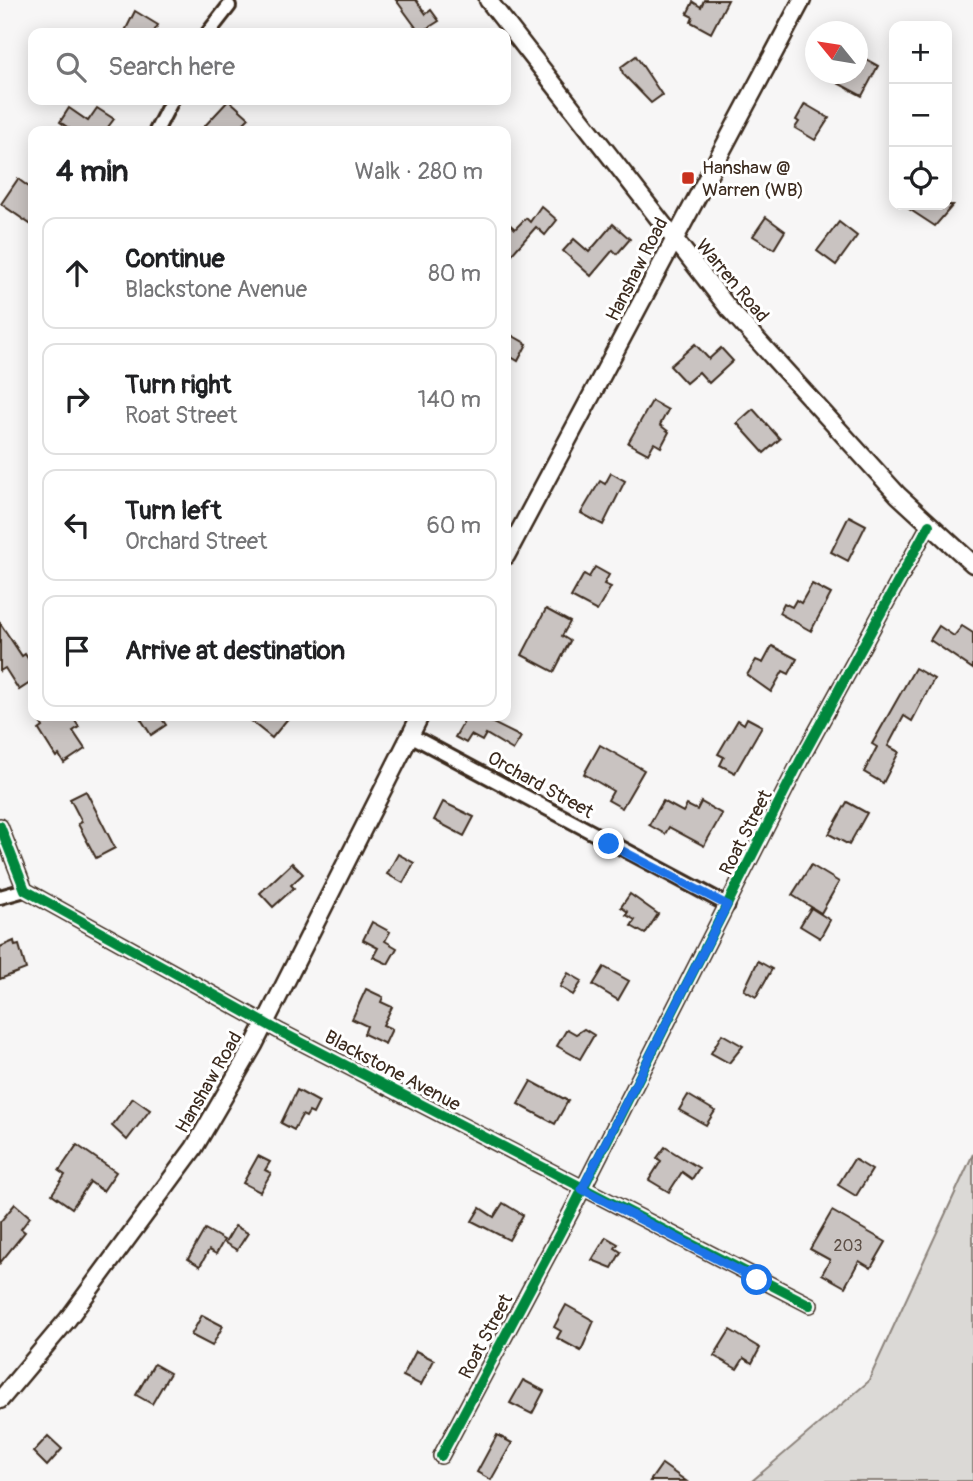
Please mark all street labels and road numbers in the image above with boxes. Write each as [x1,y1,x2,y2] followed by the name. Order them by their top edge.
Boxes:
[601,214,673,325] street label: Hanshaw Road
[690,234,774,327] street label: Warren Road
[483,746,598,824] street label: Orchard Street
[714,785,778,879] street label: Roat Street
[320,1025,465,1117] street label: Blackstone Avenue
[170,1027,248,1138] street label: Hanshaw Road
[454,1290,518,1383] street label: Roat Street

